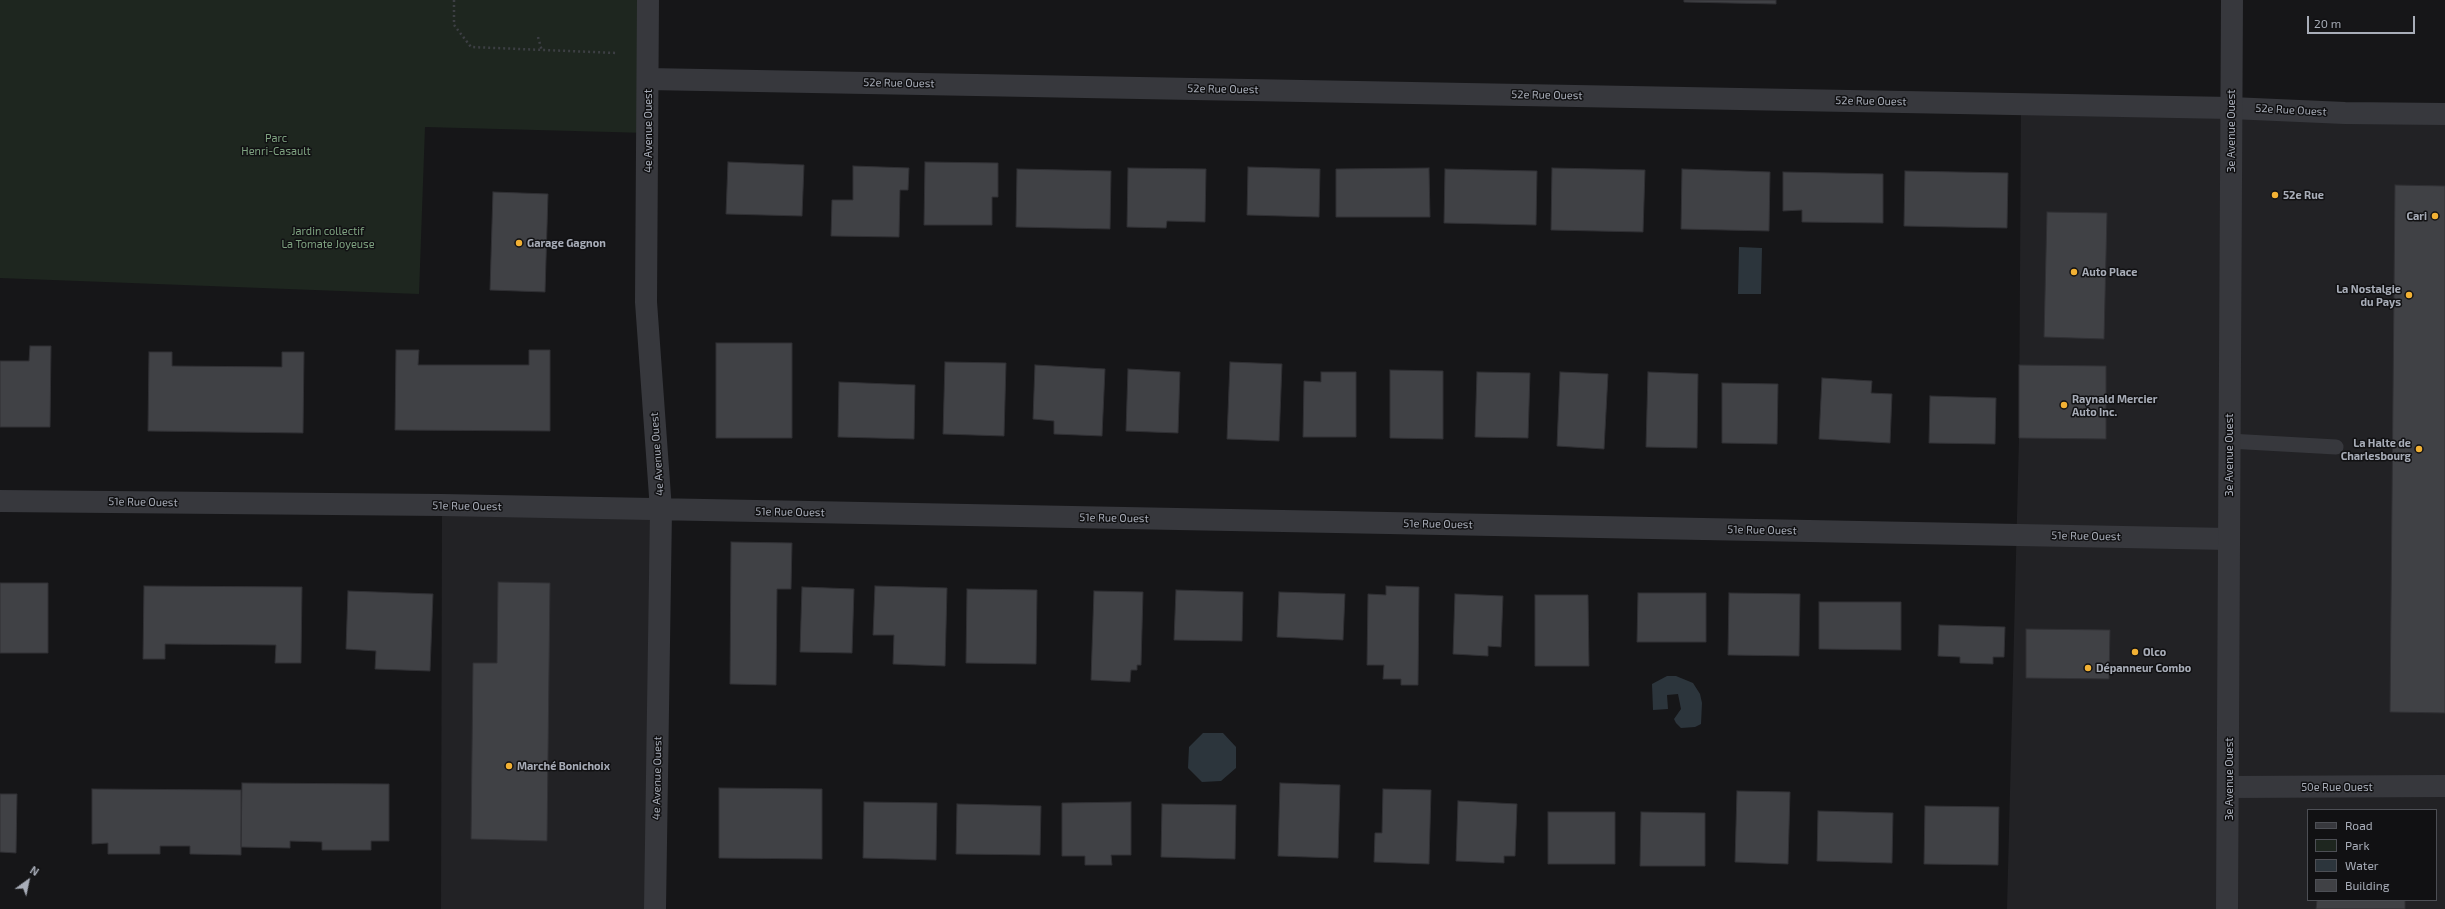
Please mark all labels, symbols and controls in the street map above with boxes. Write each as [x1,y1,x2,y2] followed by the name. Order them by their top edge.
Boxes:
[2309,8,2417,34] scale bar
[2314,16,2341,30] text: 20 m
[863,76,935,90] street label: 52e Rue Ouest
[1187,82,1259,96] street label: 52e Rue Ouest
[1511,88,1583,102] street label: 52e Rue Ouest
[641,89,655,173] street label: 4e Avenue Ouest
[2224,89,2238,173] street label: 3e Avenue Ouest
[1835,94,1907,108] street label: 52e Rue Ouest
[2255,102,2327,118] street label: 52e Rue Ouest
[241,131,311,157] park label: Parc Henri-Casault
[2283,188,2324,202] place label: 52e Rue
[2270,190,2280,200] marker: 52e Rue
[2407,209,2427,223] place label: Cari
[2430,211,2440,221] marker: Cari
[281,224,375,250] park label: Jardin collectif La Tomate Joyeuse
[527,236,606,250] place label: Garage Gagnon
[514,238,524,248] marker: Garage Gagnon
[2082,265,2137,279] place label: Auto Place
[2069,267,2079,277] marker: Auto Place
[2336,282,2401,308] place label: La Nostalgie du Pays
[2404,290,2414,300] marker: La Nostalgie du Pays
[2072,392,2157,418] place label: Raynald Mercier Auto Inc.
[2059,400,2069,410] marker: Raynald Mercier Auto Inc.
[647,412,667,496] street label: 4e Avenue Ouest
[2222,413,2236,497] street label: 3e Avenue Ouest
[2341,436,2411,462] place label: La Halte de Charlesbourg
[2414,444,2424,454] marker: La Halte de Charlesbourg
[108,495,178,509] street label: 51e Rue Ouest
[432,499,502,513] street label: 51e Rue Ouest
[755,505,825,519] street label: 51e Rue Ouest
[1079,511,1149,525] street label: 51e Rue Ouest
[1403,517,1473,531] street label: 51e Rue Ouest
[1727,523,1797,537] street label: 51e Rue Ouest
[2051,529,2121,543] street label: 51e Rue Ouest
[2143,645,2166,659] place label: Olco
[2130,647,2140,657] marker: Olco
[2096,661,2191,675] place label: Dépanneur Combo
[2083,663,2093,673] marker: Dépanneur Combo
[650,736,664,820] street label: 4e Avenue Ouest
[2222,737,2236,821] street label: 3e Avenue Ouest
[517,759,610,773] place label: Marché Bonichoix
[504,761,514,771] marker: Marché Bonichoix
[2301,780,2373,794] street label: 50e Rue Ouest
[2307,809,2437,901] legend
[2345,818,2373,832] text: Road
[2345,838,2370,852] text: Park
[2345,858,2379,872] text: Water
[8,861,48,901] north arrow
[28,863,42,878] text: N
[2345,878,2389,892] text: Building

